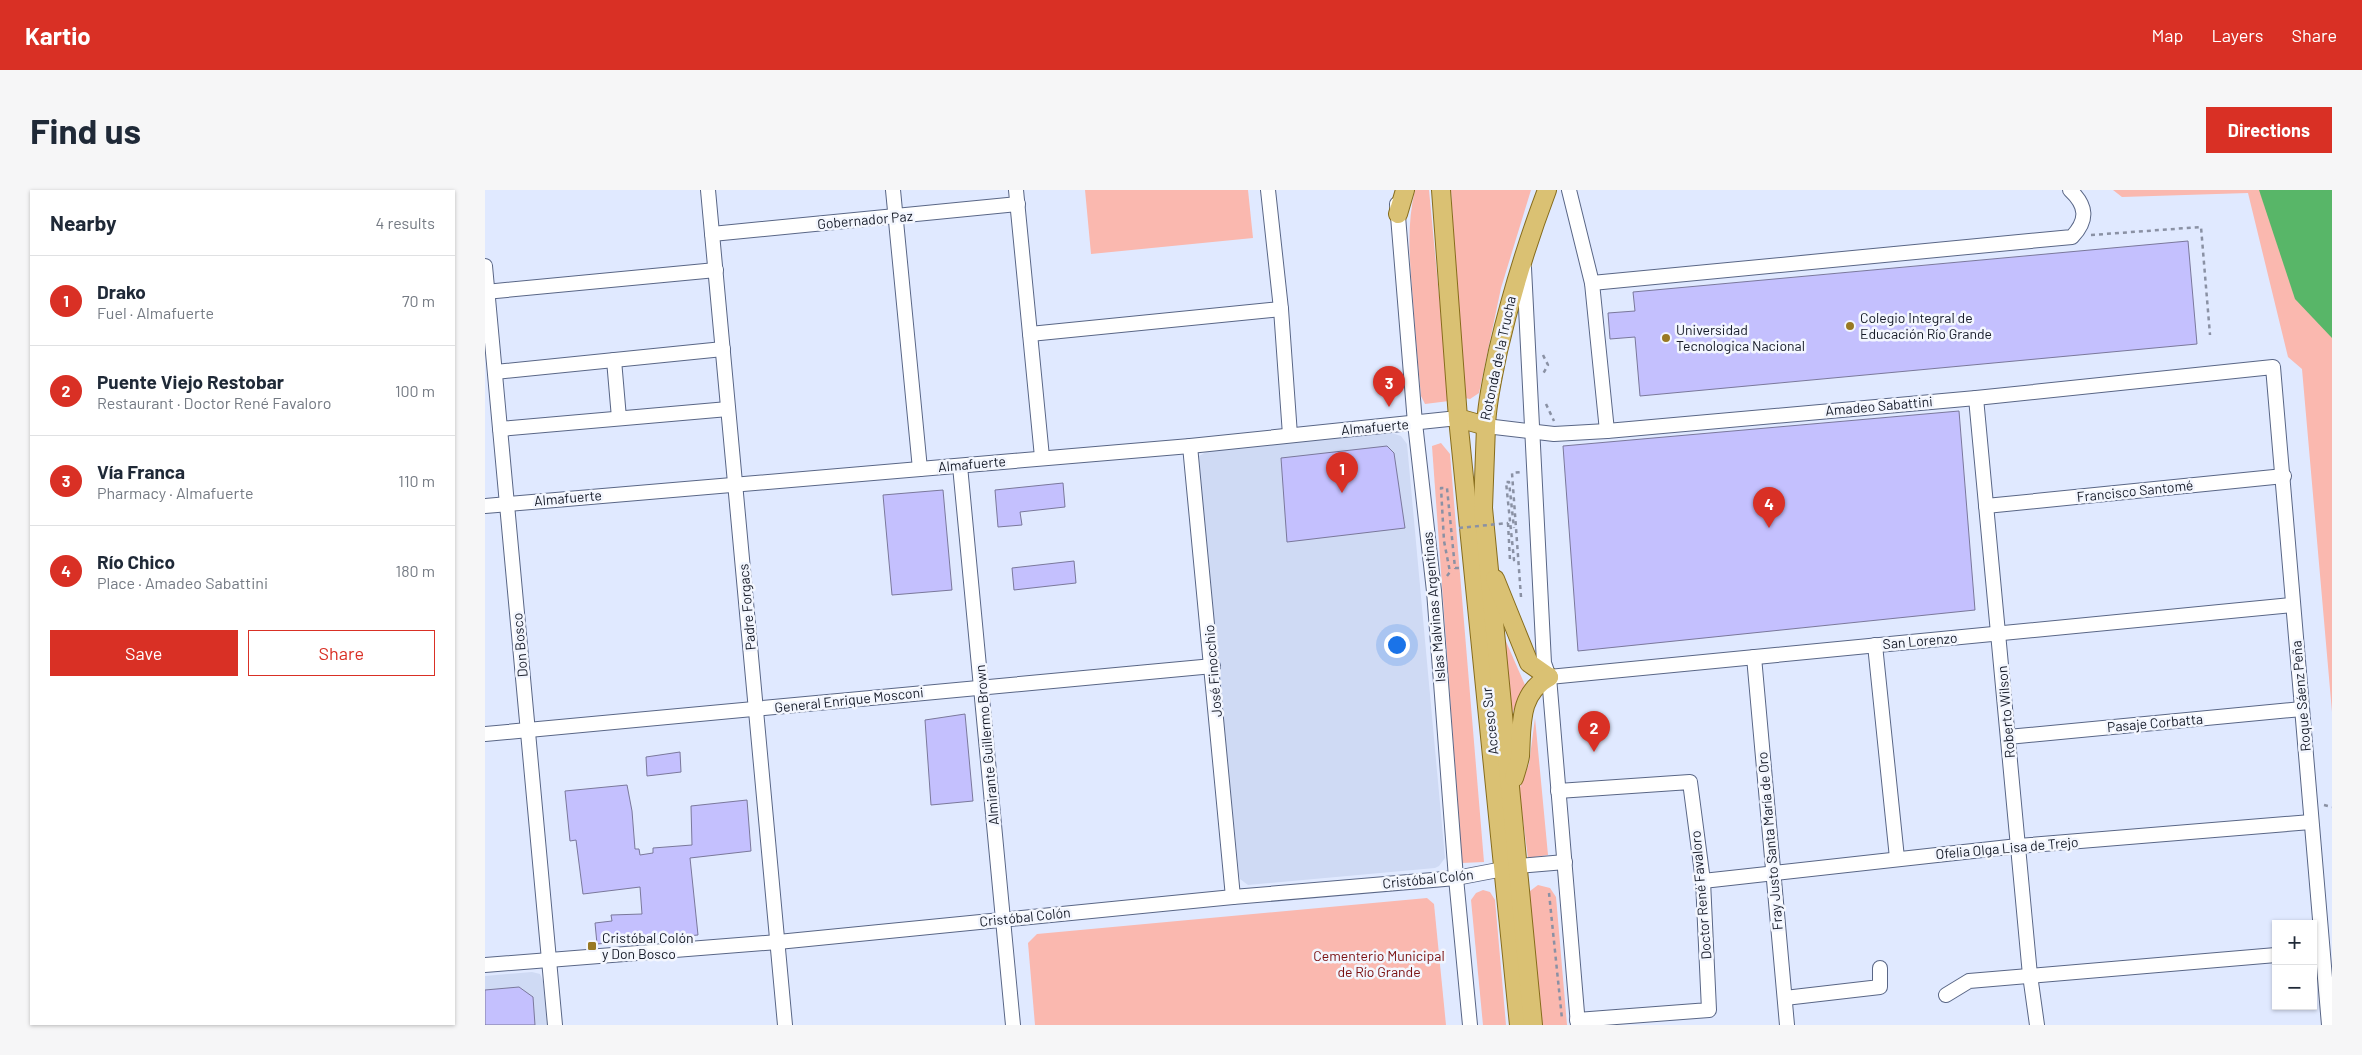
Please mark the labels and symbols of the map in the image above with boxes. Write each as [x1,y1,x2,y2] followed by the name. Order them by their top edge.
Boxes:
[816,207,913,232] street label: Gobernador Paz
[1476,294,1519,422] street label: Rotonda de la Trucha
[1860,309,1992,342] place label: Colegio Integral de Educación Río Grande
[1844,320,1856,332] marker: Colegio Integral de Educación Río Grande
[1676,321,1805,354] place label: Universidad Tecnologica Nacional
[1660,332,1672,344] marker: Universidad Tecnologica Nacional
[1373,366,1405,407] pin: 3
[1825,392,1933,419] street label: Amadeo Sabattini
[1340,415,1410,438] street label: Almafuerte
[937,452,1007,475] street label: Almafuerte
[1326,452,1358,493] pin: 1
[2076,476,2194,505] street label: Francisco Santomé
[533,486,603,509] street label: Almafuerte
[1753,487,1785,528] pin: 4
[1418,531,1449,683] street label: Islas Malvinas Argentinas
[734,563,759,651] street label: Padre Forgacs
[508,612,531,678] street label: Don Bosco
[1200,624,1225,718] street label: José Finocchio
[1882,629,1958,652] street label: San Lorenzo
[1384,632,1410,658] your location
[2287,640,2314,752] street label: Roque Sáenz Peña
[971,664,1002,826] street label: Almirante Guillermo Brown
[1993,665,2018,759] street label: Roberto Wilson
[774,683,924,716] street label: General Enrique Mosconi
[1477,686,1502,756] street label: Acceso Sur
[2106,710,2204,735] street label: Pasaje Corbatta
[1578,711,1610,752] pin: 2
[1753,751,1786,931] street label: Fray Justo Santa María de Oro
[1686,830,1715,960] street label: Doctor René Favaloro
[1935,833,2079,862] street label: Ofelia Olga Lisa de Trejo
[1382,865,1474,892] street label: Cristóbal Colón
[979,903,1071,930] street label: Cristóbal Colón
[602,929,693,962] place label: Cristóbal Colón y Don Bosco
[586,940,598,952] marker: Cristóbal Colón y Don Bosco
[1313,947,1445,980] park label: Cementerio Municipal de Río Grande

